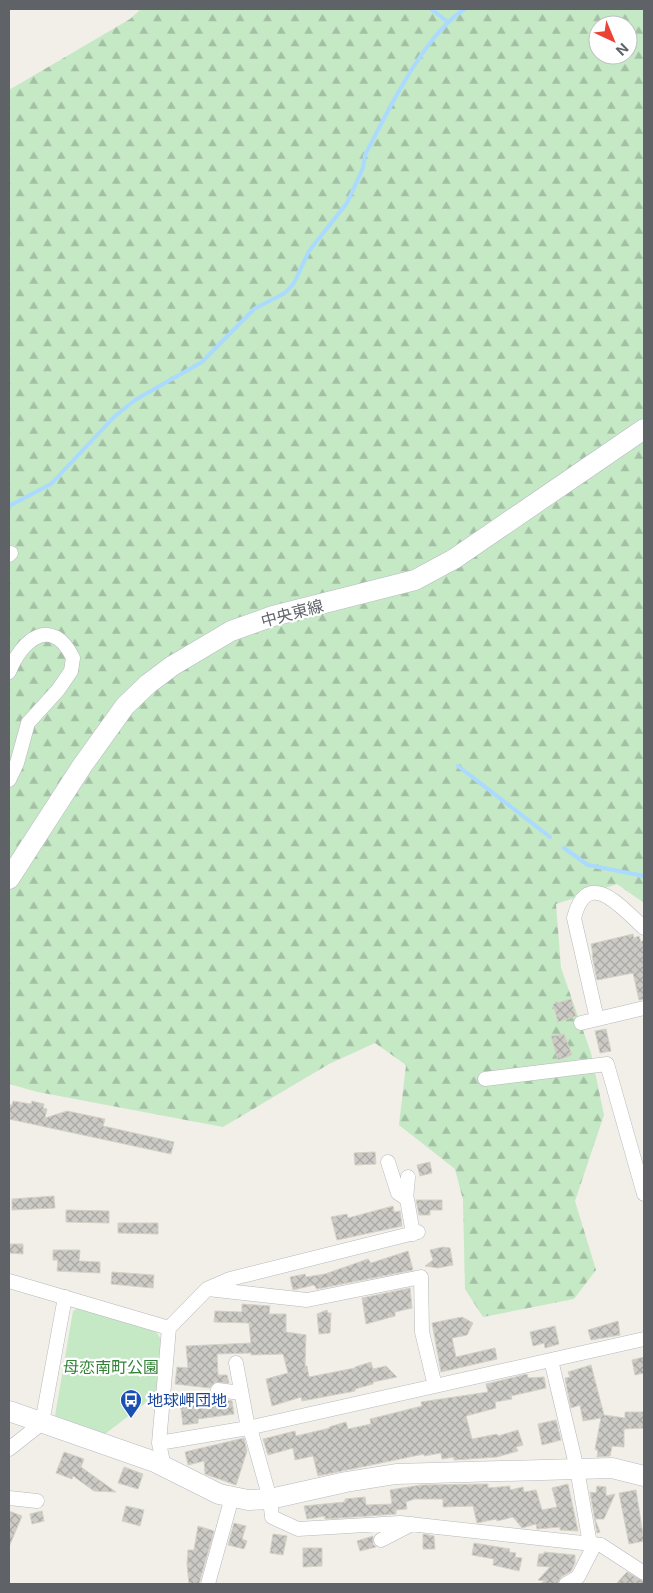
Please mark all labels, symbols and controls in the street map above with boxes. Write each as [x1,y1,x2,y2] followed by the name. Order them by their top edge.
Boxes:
[588,15,638,65] north arrow
[613,40,632,60] text: N
[258,595,326,631] street label: 中央東線
[63,1357,159,1377] park label: 母恋南町公園
[119,1388,143,1419] bus stop icon: 地球岬団地
[147,1390,227,1410] place label: 地球岬団地

